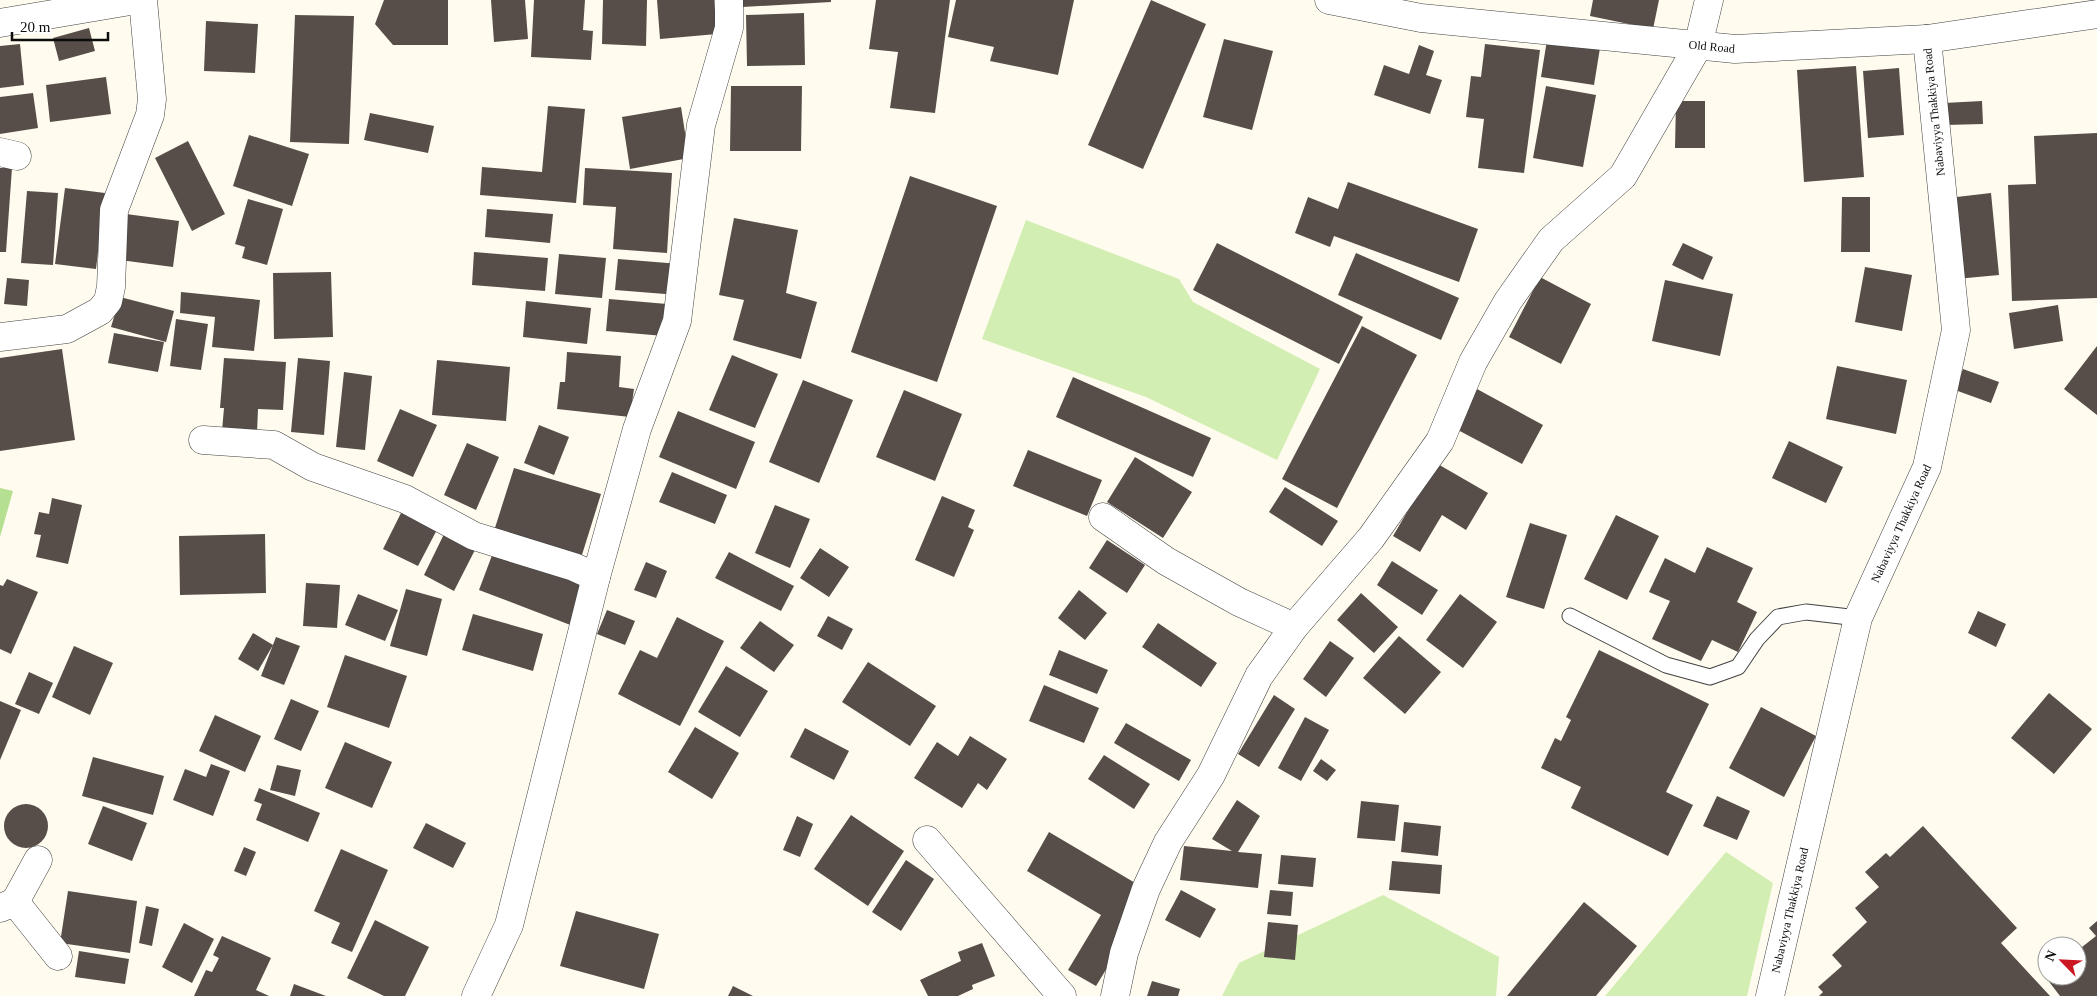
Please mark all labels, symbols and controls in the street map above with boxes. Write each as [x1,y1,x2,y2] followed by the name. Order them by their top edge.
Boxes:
[12,10,109,42] scale bar
[20,19,51,35] text: 20 m
[1688,37,1736,56] street label: Old Road
[1920,47,1948,177] street label: Nabaviyya Thakkiya Road
[1868,462,1934,585] street label: Nabaviyya Thakkiya Road
[1769,846,1811,974] street label: Nabaviyya Thakkiya Road
[2037,936,2087,986] north arrow
[2042,948,2059,964] text: N

